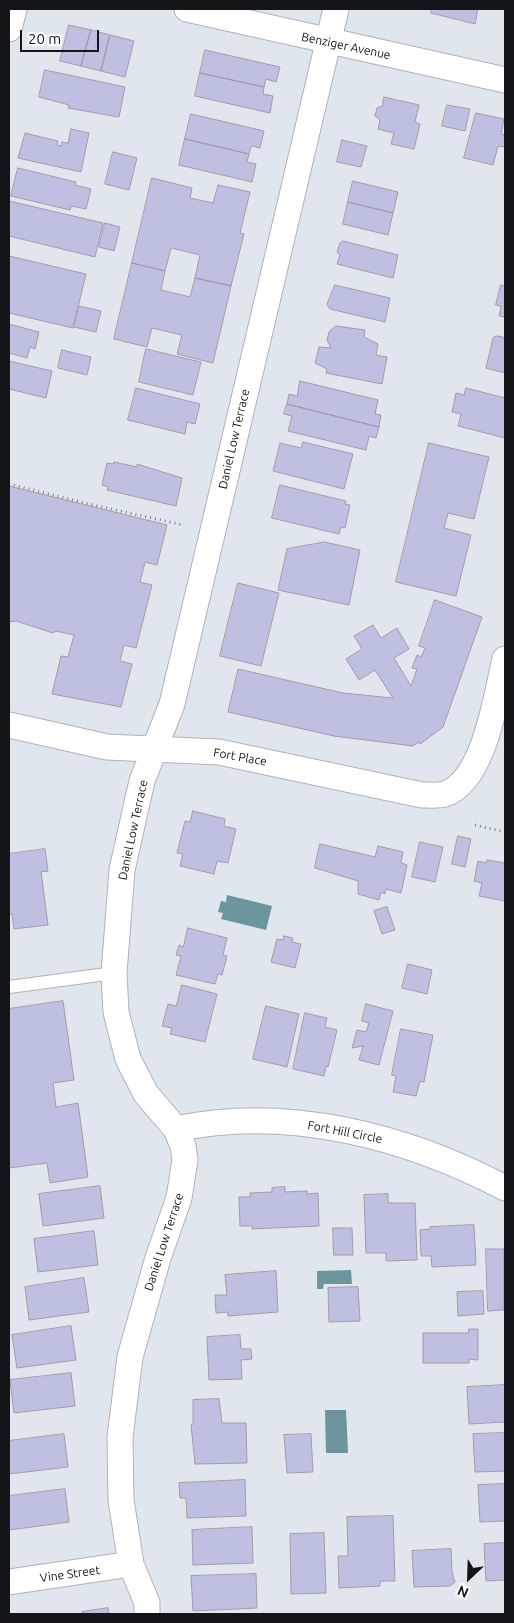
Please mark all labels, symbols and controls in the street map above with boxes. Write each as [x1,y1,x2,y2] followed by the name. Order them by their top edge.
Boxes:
[22,20,101,52] scale bar
[28,30,61,47] text: 20 m
[300,30,392,62] street label: Benziger Avenue
[215,388,253,490] street label: Daniel Low Terrace
[212,745,268,769] street label: Fort Place
[115,779,151,881] street label: Daniel Low Terrace
[306,1118,384,1146] street label: Fort Hill Circle
[141,1191,187,1293] street label: Daniel Low Terrace
[444,1553,494,1603] north arrow
[39,1563,101,1585] street label: Vine Street
[455,1582,471,1601] text: N

